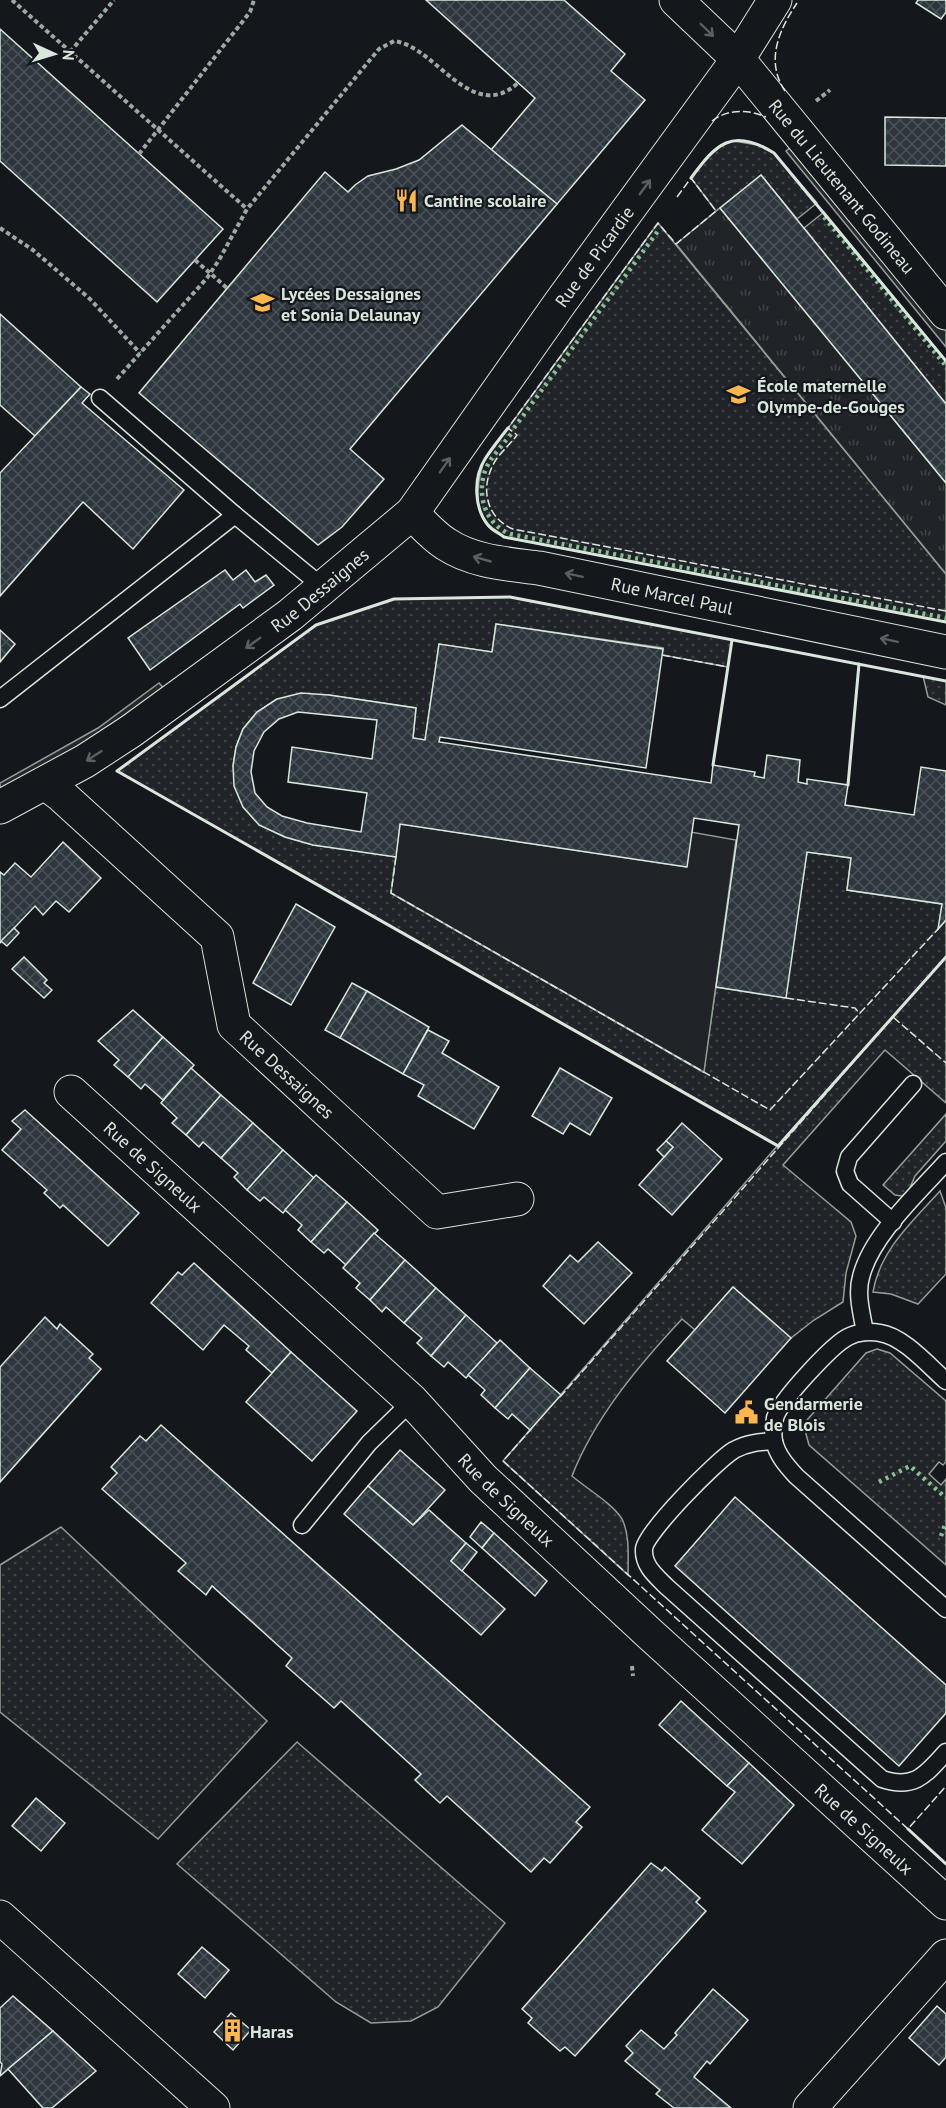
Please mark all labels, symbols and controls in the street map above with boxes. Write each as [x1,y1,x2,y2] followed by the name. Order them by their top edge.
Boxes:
[699,22,714,37] one-way arrow
[24,24,84,84] north arrow
[59,49,79,61] text: N
[764,94,920,278] street label: Rue du Lieutenant Godineau
[639,180,651,196] one-way arrow
[393,187,419,213] restaurant icon: Cantine scolaire
[424,189,547,212] place label: Cantine scolaire
[549,201,639,311] street label: Rue de Picardie
[281,282,421,326] place label: Lycées Dessaignes et Sonia Delaunay
[250,290,276,316] school or university icon: Lycées Dessaignes et Sonia Delaunay
[757,374,905,418] place label: École maternelle Olympe-de-Gouges
[726,382,752,408] school or university icon: École maternelle Olympe-de-Gouges
[439,457,451,473] one-way arrow
[266,543,373,637] street label: Rue Dessaignes
[473,553,492,564] one-way arrow
[565,569,584,581] one-way arrow
[609,572,736,619] street label: Rue Marcel Paul
[879,634,899,645] one-way arrow
[245,636,261,649] one-way arrow
[85,749,102,762] one-way arrow
[235,1025,339,1123] street label: Rue Dessaignes
[99,1116,207,1217] street label: Rue de Signeulx
[764,1392,863,1436] place label: Gendarmerie de Blois
[733,1400,759,1426] public building icon: Gendarmerie de Blois
[453,1448,560,1551] street label: Rue de Signeulx
[810,1778,918,1879] street label: Rue de Signeulx
[219,2018,245,2044] building icon: Haras
[250,2020,294,2043] place label: Haras

